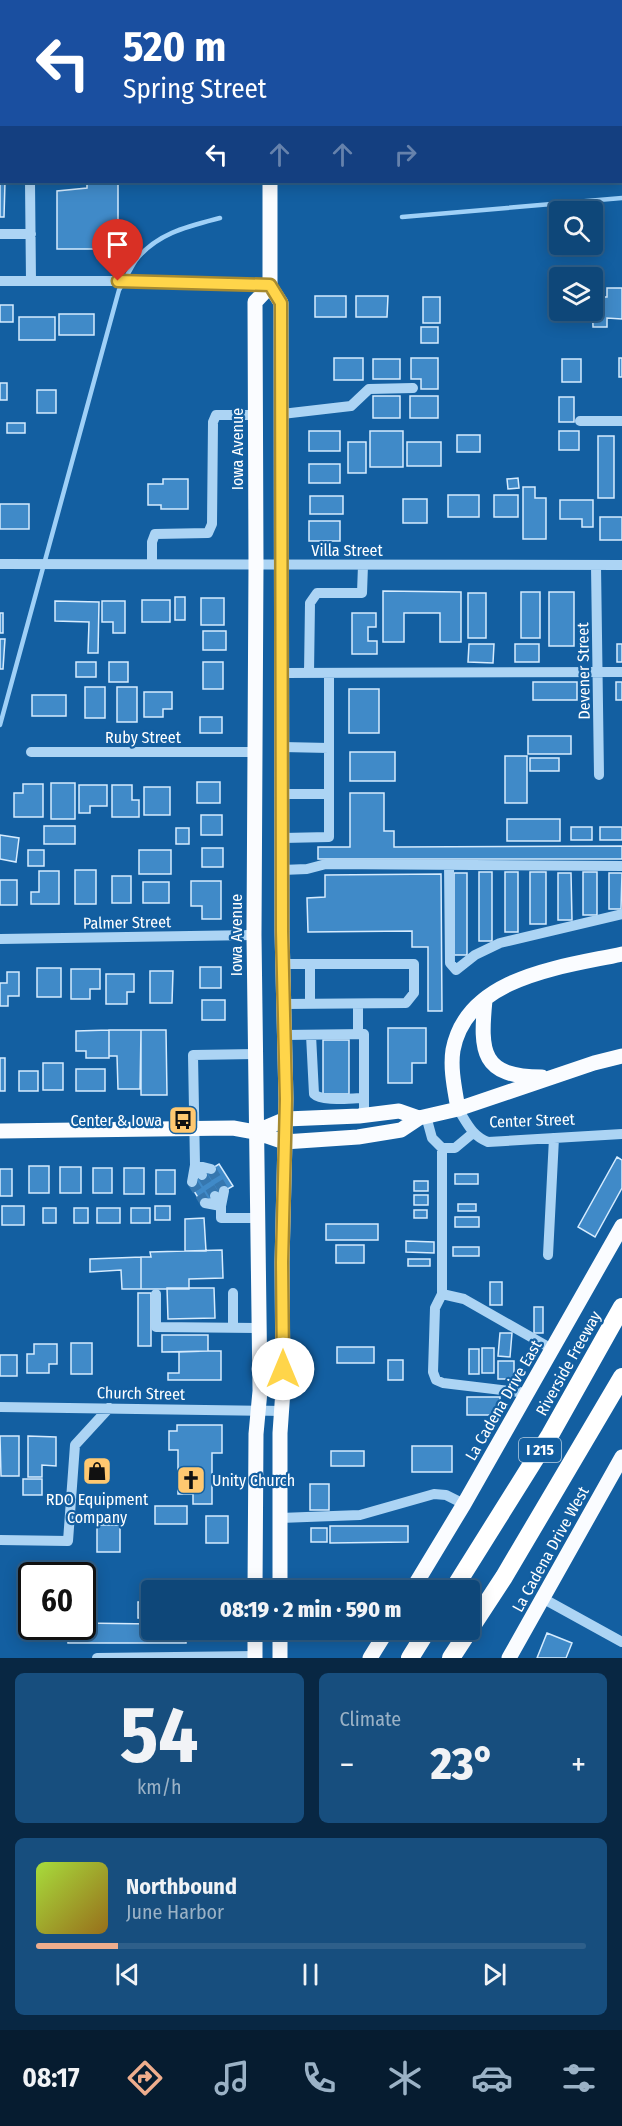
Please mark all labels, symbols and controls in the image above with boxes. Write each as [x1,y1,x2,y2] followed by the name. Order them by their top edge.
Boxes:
[123,22,226,72] text: 520 m
[24,24,102,102] icon: left
[123,73,267,105] text: Spring Street
[200,138,233,171] icon: left
[263,138,296,171] icon: ahead
[326,138,359,171] icon: ahead
[389,138,422,171] icon: right
[549,201,603,321] map controls
[549,201,603,255] button: search
[92,219,143,281] pin
[101,228,134,261] icon: arrive
[549,267,603,321] button: layers
[228,408,247,490] street label: Iowa Avenue
[311,541,384,560] street label: Villa Street
[573,622,594,720] street label: Devener Street
[105,728,182,747] street label: Ruby Street
[227,894,246,976] street label: Iowa Avenue
[83,912,172,933] street label: Palmer Street
[167,1104,199,1136] bus stop icon: Center & Iowa
[489,1109,576,1131] street label: Center Street
[70,1111,162,1130] place label: Center & Iowa
[532,1307,605,1419] street label: Riverside Freeway
[461,1336,546,1464] street label: La Cadena Drive East
[251,1337,315,1401] position arrow
[97,1383,186,1404] street label: Church Street
[519,1438,561,1462] road number: I 215
[81,1455,113,1487] shop icon: RDO Equipment Company
[175,1464,207,1496] church icon: Unity Church
[212,1471,295,1490] place label: Unity Church
[508,1483,593,1615] street label: La Cadena Drive West
[46,1490,149,1527] place label: RDO Equipment Company
[18,1562,96,1640] speed limit sign: 60
[220,1596,401,1623] text: 08:19 · 2 min · 590 m
[120,1689,198,1783] text: 54
[340,1707,401,1731] text: Climate
[431,1737,495,1791] text: 23°
[340,1745,354,1785] text: −
[571,1745,586,1785] text: +
[137,1775,182,1799] text: km/h
[126,1873,237,1900] text: Northbound
[126,1900,224,1924] text: June Harbor
[111,1958,144,1991] icon: previous
[294,1958,327,1991] icon: pause
[478,1958,511,1991] icon: next
[124,2057,166,2099] icon: directions
[211,2057,253,2099] icon: music
[298,2057,340,2099] icon: phone
[384,2057,426,2099] icon: climate
[471,2057,513,2099] icon: car
[558,2057,600,2099] icon: filters
[22,2062,80,2094] text: 08:17

